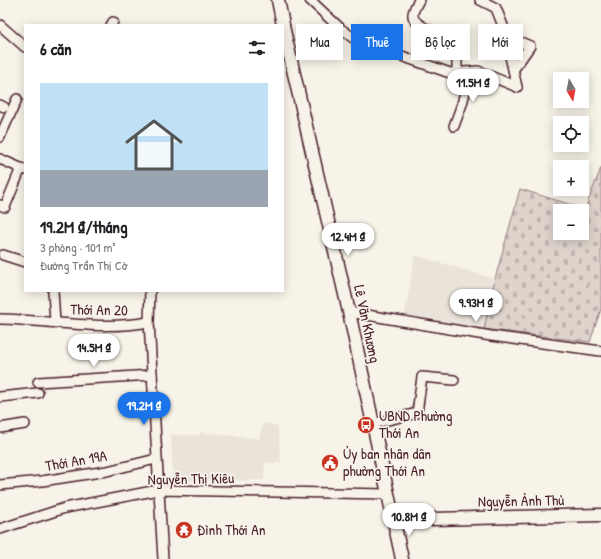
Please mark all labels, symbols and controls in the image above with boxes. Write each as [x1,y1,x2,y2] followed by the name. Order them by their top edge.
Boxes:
[296,24,343,60] chip: Mua
[351,24,403,60] chip: Thuê
[411,24,470,60] chip: Bộ lọc
[478,24,523,60] chip: Mới
[40,37,72,60] text: 6 căn
[246,37,268,59] icon: filters
[436,69,510,103] pin: 11.5M ₫
[553,72,589,108] north arrow
[553,72,589,240] map controls
[456,73,490,91] text: 11.5M ₫
[118,109,190,181] icon: home
[553,116,589,152] button: locate
[553,160,589,196] button: +
[553,204,589,240] button: −
[40,215,128,238] text: 19.2M ₫/tháng
[311,223,385,257] pin: 12.4M ₫
[331,227,365,245] text: 12.4M ₫
[40,238,115,256] text: 3 phòng · 101 m²
[40,256,127,274] text: Đường Trần Thị Cờ
[349,283,386,365] street label: Lê Văn Khương
[439,289,513,323] pin: 9.93M ₫
[459,293,493,311] text: 9.93M ₫
[70,299,128,321] street label: Thới An 20
[57,334,131,368] pin: 14.5M ₫
[77,338,111,356] text: 14.5M ₫
[107,392,181,426] pin: 19.2M ₫
[127,396,161,414] text: 19.2M ₫
[379,405,453,443] place label: UBND Phường Thới An
[356,415,376,435] bus stop icon: UBND Phường Thới An
[343,443,431,481] place label: Ủy ban nhân dân phường Thới An
[44,445,109,476] street label: Thới An 19A
[320,453,340,473] public building icon: Ủy ban nhân dân phường Thới An
[148,467,234,490] street label: Nguyễn Thị Kiêu
[478,489,564,512] street label: Nguyễn Ảnh Thủ
[372,503,446,537] pin: 10.8M ₫
[391,507,427,525] text: 10.8M ₫
[197,519,266,540] place label: Đình Thới An
[174,520,194,540] temple icon: Đình Thới An

